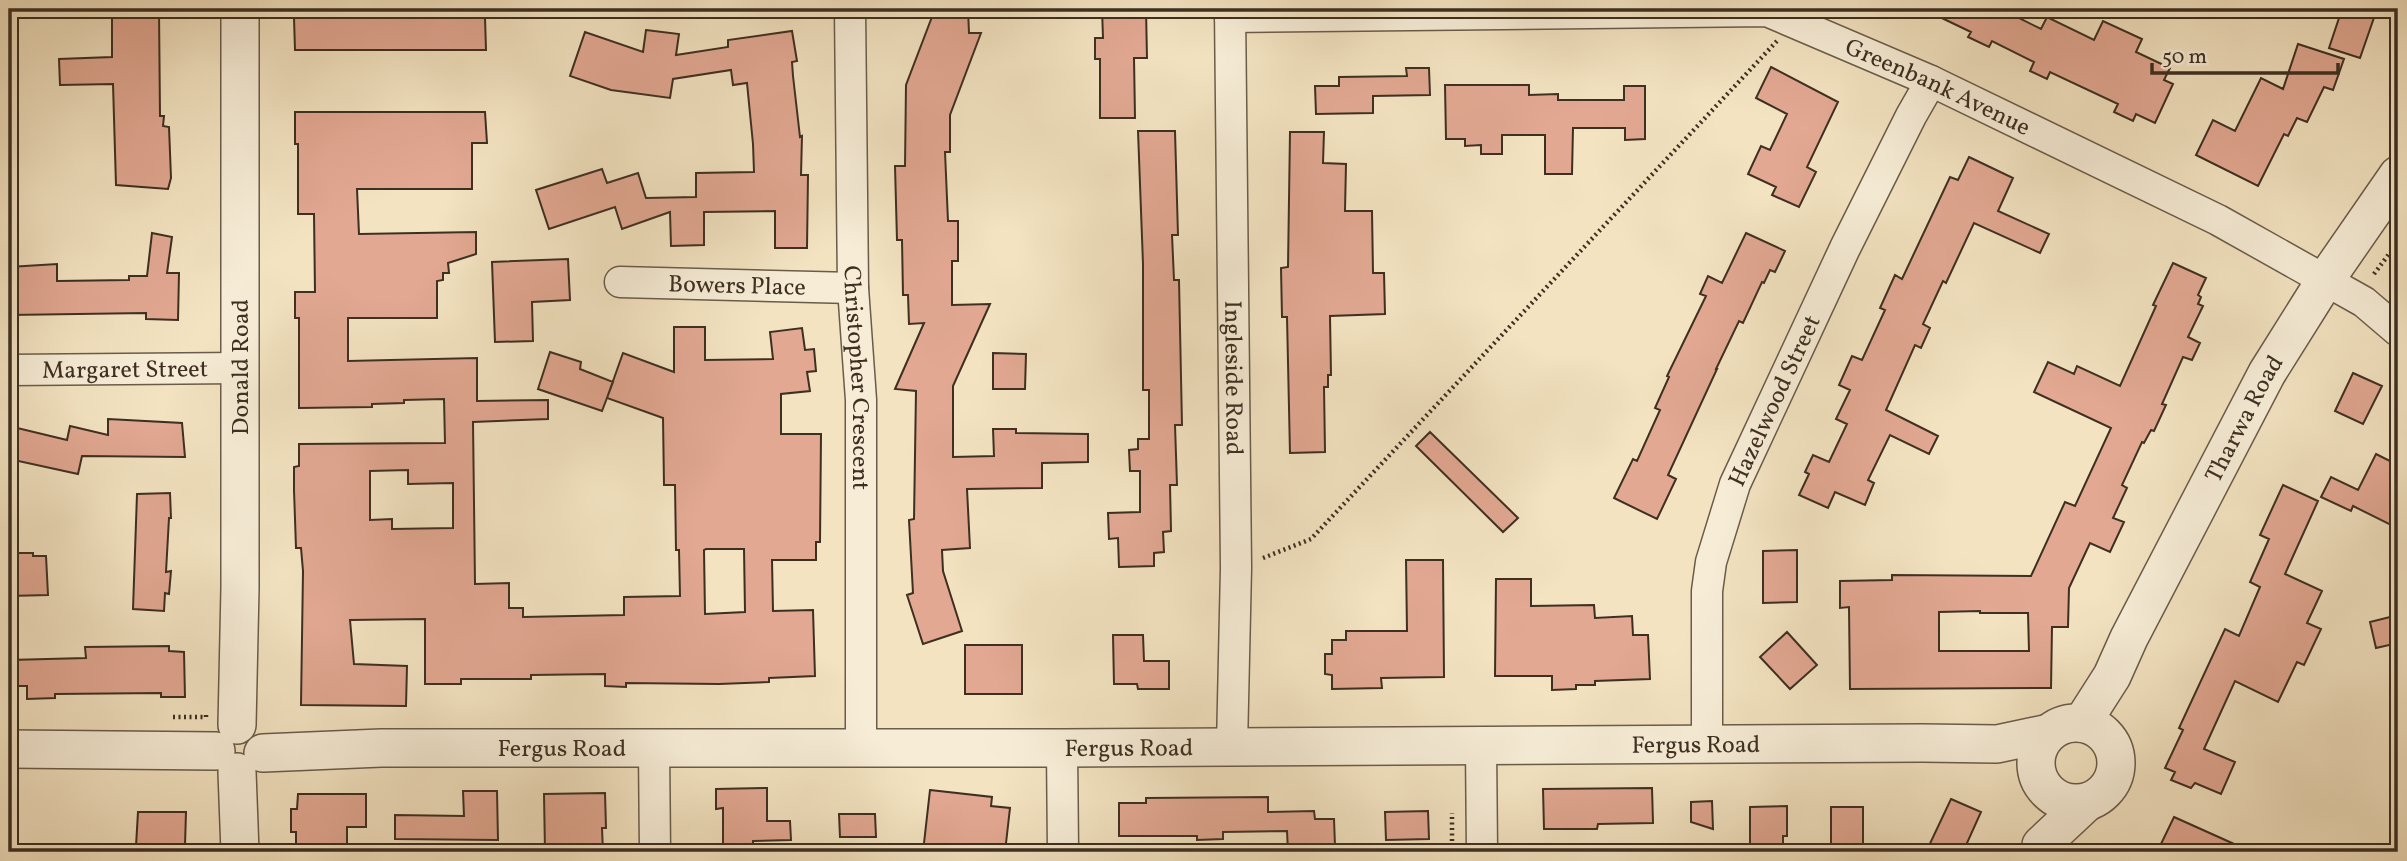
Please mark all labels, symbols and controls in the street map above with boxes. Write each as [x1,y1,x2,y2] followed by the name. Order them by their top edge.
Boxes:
[1839,31,2036,146] street label: Greenbank Avenue
[2152,32,2337,76] scale bar
[2162,43,2207,72] text: 50 m
[834,265,876,490] street label: Christopher Crescent
[668,268,806,306] street label: Bowers Place
[225,299,259,435] street label: Donald Road
[1214,300,1250,456] street label: Ingleside Road
[1721,310,1830,493] street label: Hazelwood Street
[2198,349,2293,489] street label: Tharwa Road
[42,353,208,389] street label: Margaret Street
[1631,729,1760,764] street label: Fergus Road
[1064,732,1193,767] street label: Fergus Road
[497,733,626,767] street label: Fergus Road

